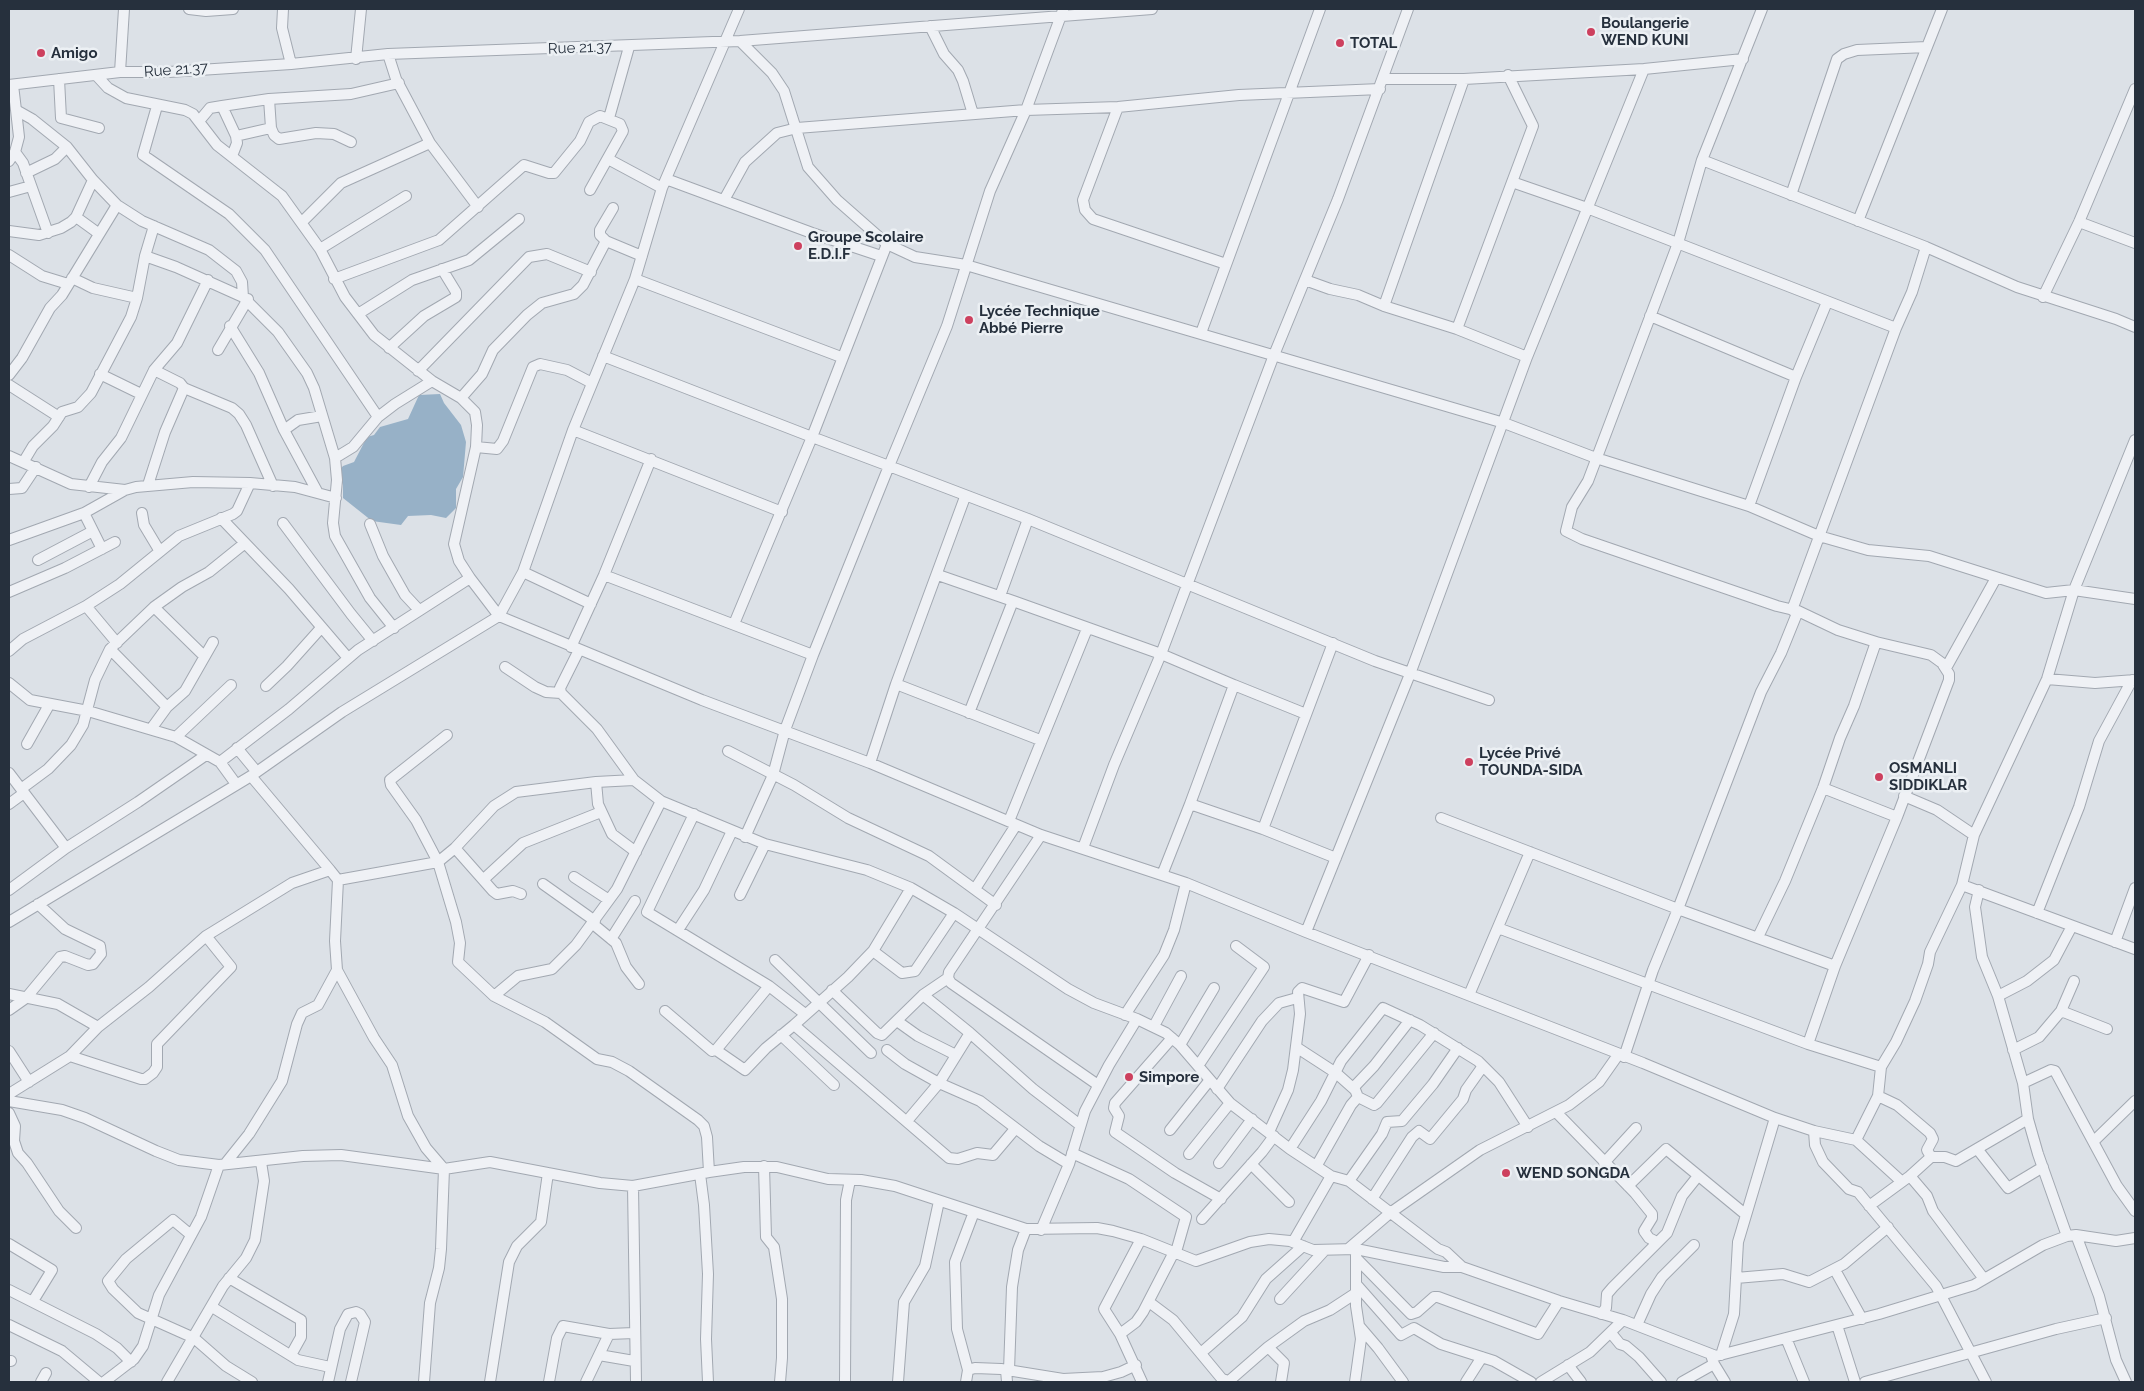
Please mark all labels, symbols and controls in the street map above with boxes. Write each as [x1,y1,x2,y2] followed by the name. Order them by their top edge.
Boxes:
[1601,14,1689,49] place label: Boulangerie WEND KUNI
[1585,26,1597,38] marker: Boulangerie WEND KUNI
[1350,34,1397,52] place label: TOTAL
[1334,37,1346,49] marker: TOTAL
[548,38,612,58] street label: Rue 21.37
[51,44,97,62] place label: Amigo
[35,47,47,59] marker: Amigo
[143,59,209,81] street label: Rue 21.37
[808,228,924,263] place label: Groupe Scolaire E.D.I.F
[792,240,804,252] marker: Groupe Scolaire E.D.I.F
[979,302,1100,337] place label: Lycée Technique Abbé Pierre
[963,314,975,326] marker: Lycée Technique Abbé Pierre
[1479,744,1583,779] place label: Lycée Privé TOUNDA-SIDA
[1463,756,1475,768] marker: Lycée Privé TOUNDA-SIDA
[1889,759,1967,794] place label: OSMANLI SIDDIKLAR
[1873,771,1885,783] marker: OSMANLI SIDDIKLAR
[1139,1068,1199,1086] place label: Simpore
[1123,1071,1135,1083] marker: Simpore
[1516,1164,1630,1182] place label: WEND SONGDA
[1500,1167,1512,1179] marker: WEND SONGDA

